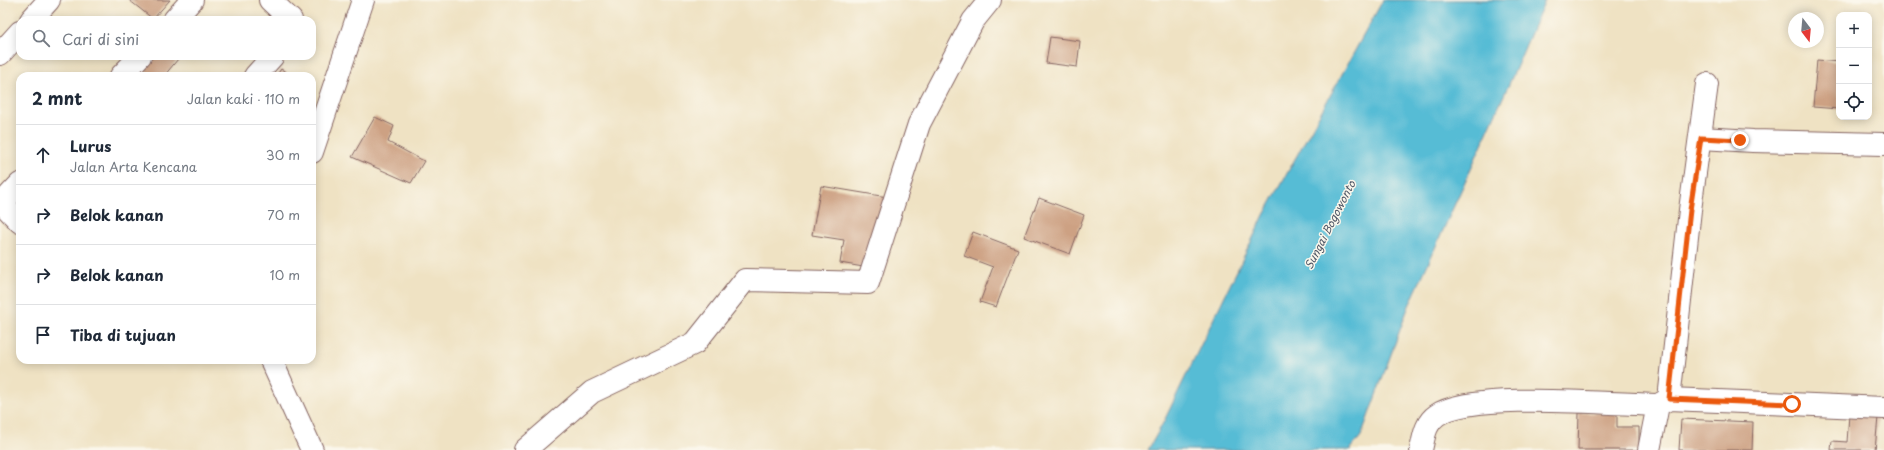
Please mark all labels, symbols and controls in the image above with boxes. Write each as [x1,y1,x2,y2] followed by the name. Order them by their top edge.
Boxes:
[1788,12,1824,48] north arrow
[1836,12,1872,120] map controls
[1836,12,1872,48] button: +
[16,16,316,60] search box
[30,27,52,49] icon: search
[62,27,139,50] text: Cari di sini
[1836,48,1872,84] button: −
[1836,84,1872,120] button: locate
[32,85,83,111] text: 2 mnt
[187,89,300,108] text: Jalan kaki · 110 m
[1731,131,1749,149] route end
[70,134,111,157] text: Lurus
[32,144,54,166] icon: ahead
[266,145,300,164] text: 30 m
[70,157,197,176] text: Jalan Arta Kencana
[1300,177,1360,272] water label: Sungai Bogowonto
[70,203,164,226] text: Belok kanan
[32,204,54,226] icon: right
[267,205,300,224] text: 70 m
[70,263,164,286] text: Belok kanan
[32,264,54,286] icon: right
[270,265,300,284] text: 10 m
[70,323,176,346] text: Tiba di tujuan
[32,324,54,346] icon: arrive
[1783,395,1801,413] route start

